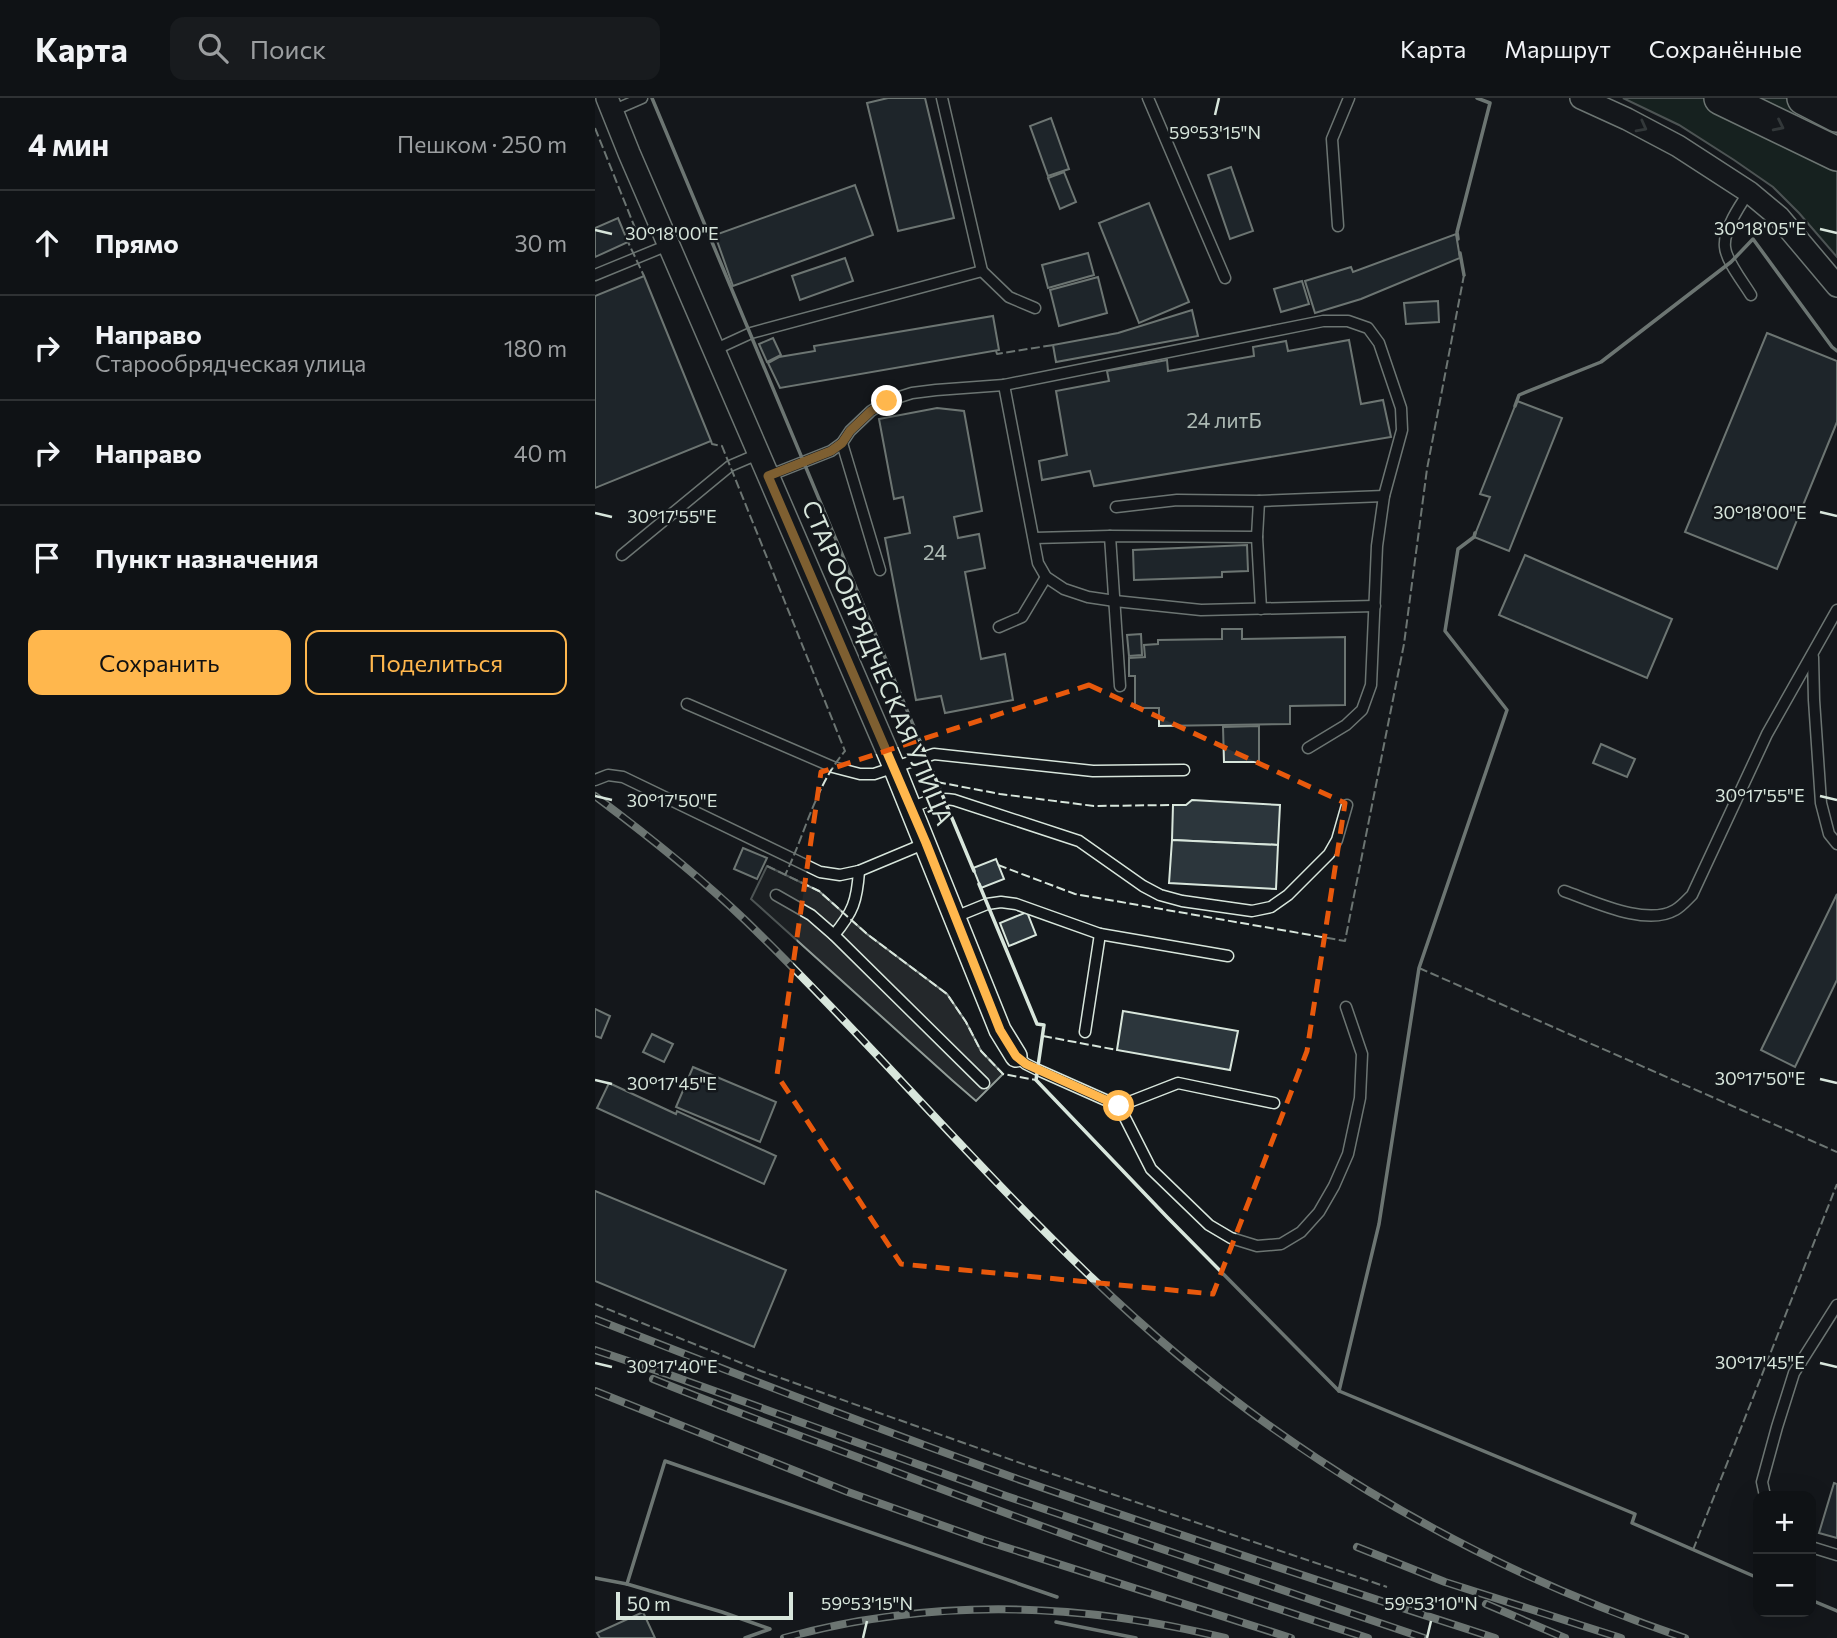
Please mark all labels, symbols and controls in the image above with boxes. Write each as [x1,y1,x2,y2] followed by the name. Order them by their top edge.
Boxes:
[170,17,660,80] search box
[35,28,128,69] text: Карта
[194,29,232,67] icon: search
[250,33,326,64] text: Поиск
[1400,34,1466,63] text: Карта
[1504,34,1611,63] text: Маршрут
[1649,34,1802,63] text: Сохранённые
[1772,118,1784,132] one-way arrow
[1635,119,1647,133] one-way arrow
[1169,121,1261,143] text: 59°53'15"N
[28,125,109,162] text: 4 мин
[397,130,567,158] text: Пешком · 250 m
[1714,217,1806,239] text: 30°18'05"E
[625,222,719,244] text: 30°18'00"E
[28,224,66,262] icon: ahead
[95,227,179,258] text: Прямо
[514,229,567,257] text: 30 m
[95,318,202,349] text: Направо
[28,329,66,367] icon: right
[504,334,567,362] text: 180 m
[95,349,366,377] text: Старообрядческая улица
[871,385,902,416] route end
[1186,407,1262,432] house number: 24 литБ
[28,434,66,472] icon: right
[95,437,202,468] text: Направо
[514,439,567,467] text: 40 m
[797,496,960,829] street label: СТАРООБРЯДЧЕСКАЯ УЛИЦА
[1713,501,1807,523] text: 30°18'00"E
[627,505,717,527] text: 30°17'55"E
[28,539,66,577] icon: arrive
[923,539,947,564] house number: 24
[95,542,319,573] text: Пункт назначения
[28,630,291,695] button: Сохранить
[305,630,567,695] button: Поделиться
[1715,784,1805,806] text: 30°17'55"E
[627,789,717,811] text: 30°17'50"E
[1715,1067,1805,1089] text: 30°17'50"E
[627,1072,717,1094] text: 30°17'45"E
[1103,1090,1134,1121] route start
[1715,1351,1805,1373] text: 30°17'45"E
[626,1355,718,1377] text: 30°17'40"E
[1753,1491,1816,1617] map controls
[1753,1491,1816,1554] button: +
[1753,1554,1816,1617] button: −
[616,1589,793,1621] scale bar
[627,1592,671,1615] text: 50 m
[821,1592,913,1614] text: 59°53'15"N
[1384,1592,1478,1614] text: 59°53'10"N

